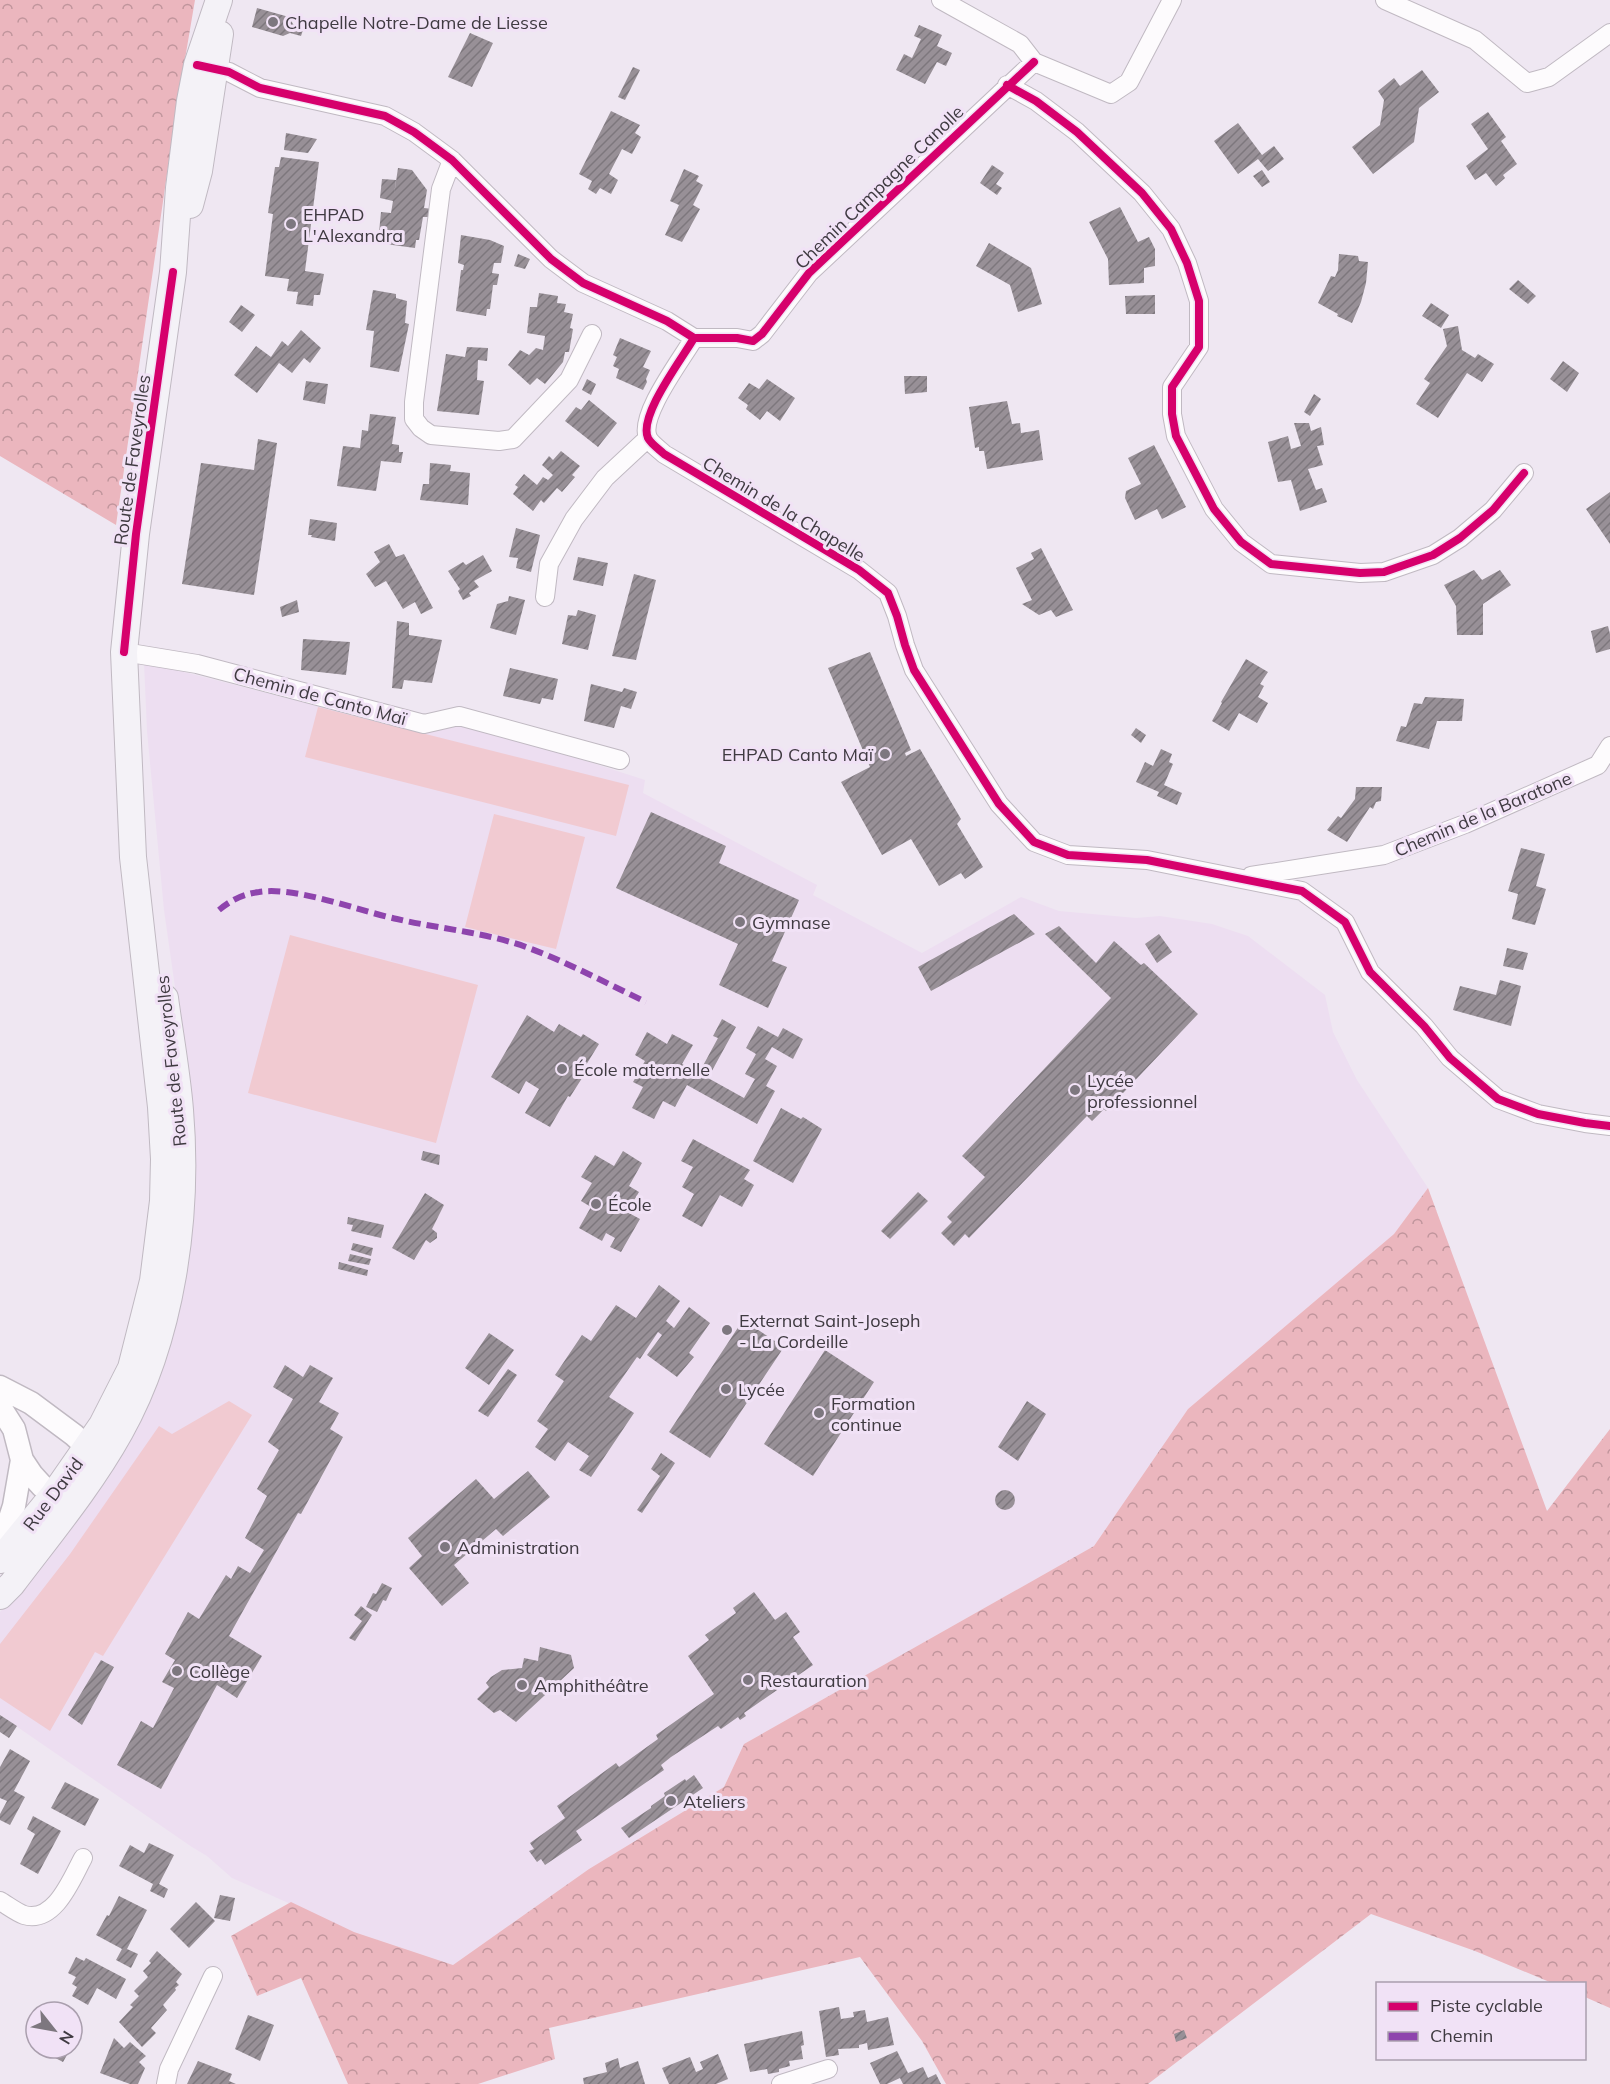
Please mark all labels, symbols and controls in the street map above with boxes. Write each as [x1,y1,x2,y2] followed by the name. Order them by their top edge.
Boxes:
[285,11,548,34] place label: Chapelle Notre-Dame de Liesse
[266,15,280,29] marker: Chapelle Notre-Dame de Liesse
[790,100,968,274] street label: Chemin Campagne Canolle
[303,203,403,247] place label: EHPAD L'Alexandra
[284,217,298,231] marker: EHPAD L'Alexandra
[109,373,155,547] street label: Route de Faveyrolles
[699,451,869,567] street label: Chemin de la Chapelle
[231,662,410,730] street label: Chemin de Canto Maï
[722,743,874,766] place label: EHPAD Canto Maï
[878,747,892,761] marker: EHPAD Canto Maï
[1391,766,1575,862] street label: Chemin de la Baratone
[752,911,831,934] place label: Gymnase
[733,915,747,929] marker: Gymnase
[151,974,191,1148] street label: Route de Faveyrolles
[574,1058,710,1081] place label: École maternelle
[555,1062,569,1076] marker: École maternelle
[1087,1069,1198,1113] place label: Lycée professionnel
[1068,1083,1082,1097] marker: Lycée professionnel
[608,1193,652,1216] place label: École
[589,1197,603,1211] marker: École
[739,1309,921,1353] place label: Externat Saint-Joseph - La Cordeille
[720,1323,734,1337] marker: Externat Saint-Joseph - La Cordeille
[738,1378,785,1401] place label: Lycée
[719,1382,733,1396] marker: Lycée
[831,1392,916,1436] place label: Formation continue
[812,1406,826,1420] marker: Formation continue
[18,1453,88,1535] street label: Rue David
[457,1536,580,1559] place label: Administration
[438,1540,452,1554] marker: Administration
[189,1660,250,1683] place label: Collège
[170,1664,184,1678] marker: Collège
[760,1669,867,1692] place label: Restauration
[741,1673,755,1687] marker: Restauration
[534,1674,649,1697] place label: Amphithéâtre
[515,1678,529,1692] marker: Amphithéâtre
[683,1790,746,1813] place label: Ateliers
[664,1794,678,1808] marker: Ateliers
[1376,1982,1586,2060] legend
[1430,1994,1543,2017] text: Piste cyclable
[24,2000,84,2060] north arrow
[1430,2024,1493,2047] text: Chemin
[55,2027,79,2048] text: N

